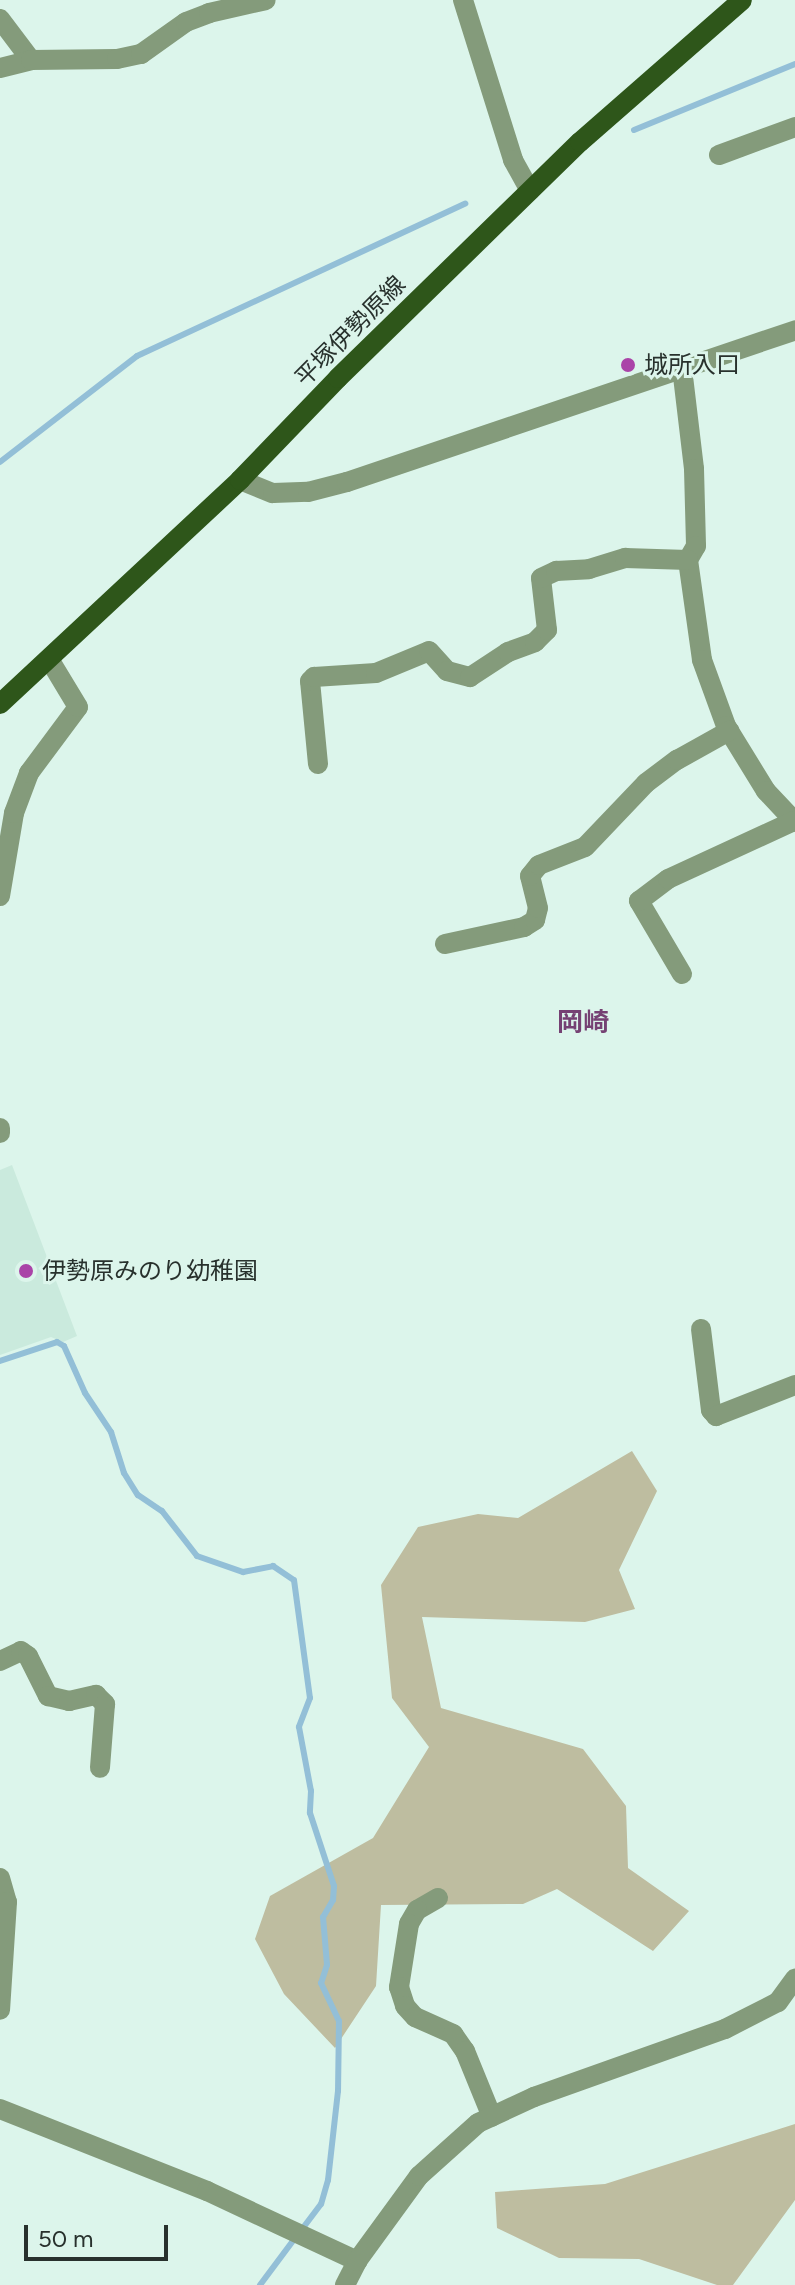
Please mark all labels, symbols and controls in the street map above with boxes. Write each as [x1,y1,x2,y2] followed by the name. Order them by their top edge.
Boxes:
[289,270,411,392] street label: 平塚伊勢原線
[644,351,740,379] place label: 城所入口
[619,356,637,374] marker: 城所入口
[557,1007,609,1039] district label: 岡崎
[42,1257,258,1285] place label: 伊勢原みのり幼稚園
[17,1262,35,1280] marker: 伊勢原みのり幼稚園
[28,2209,172,2259] scale bar
[38,2224,94,2253] text: 50 m

